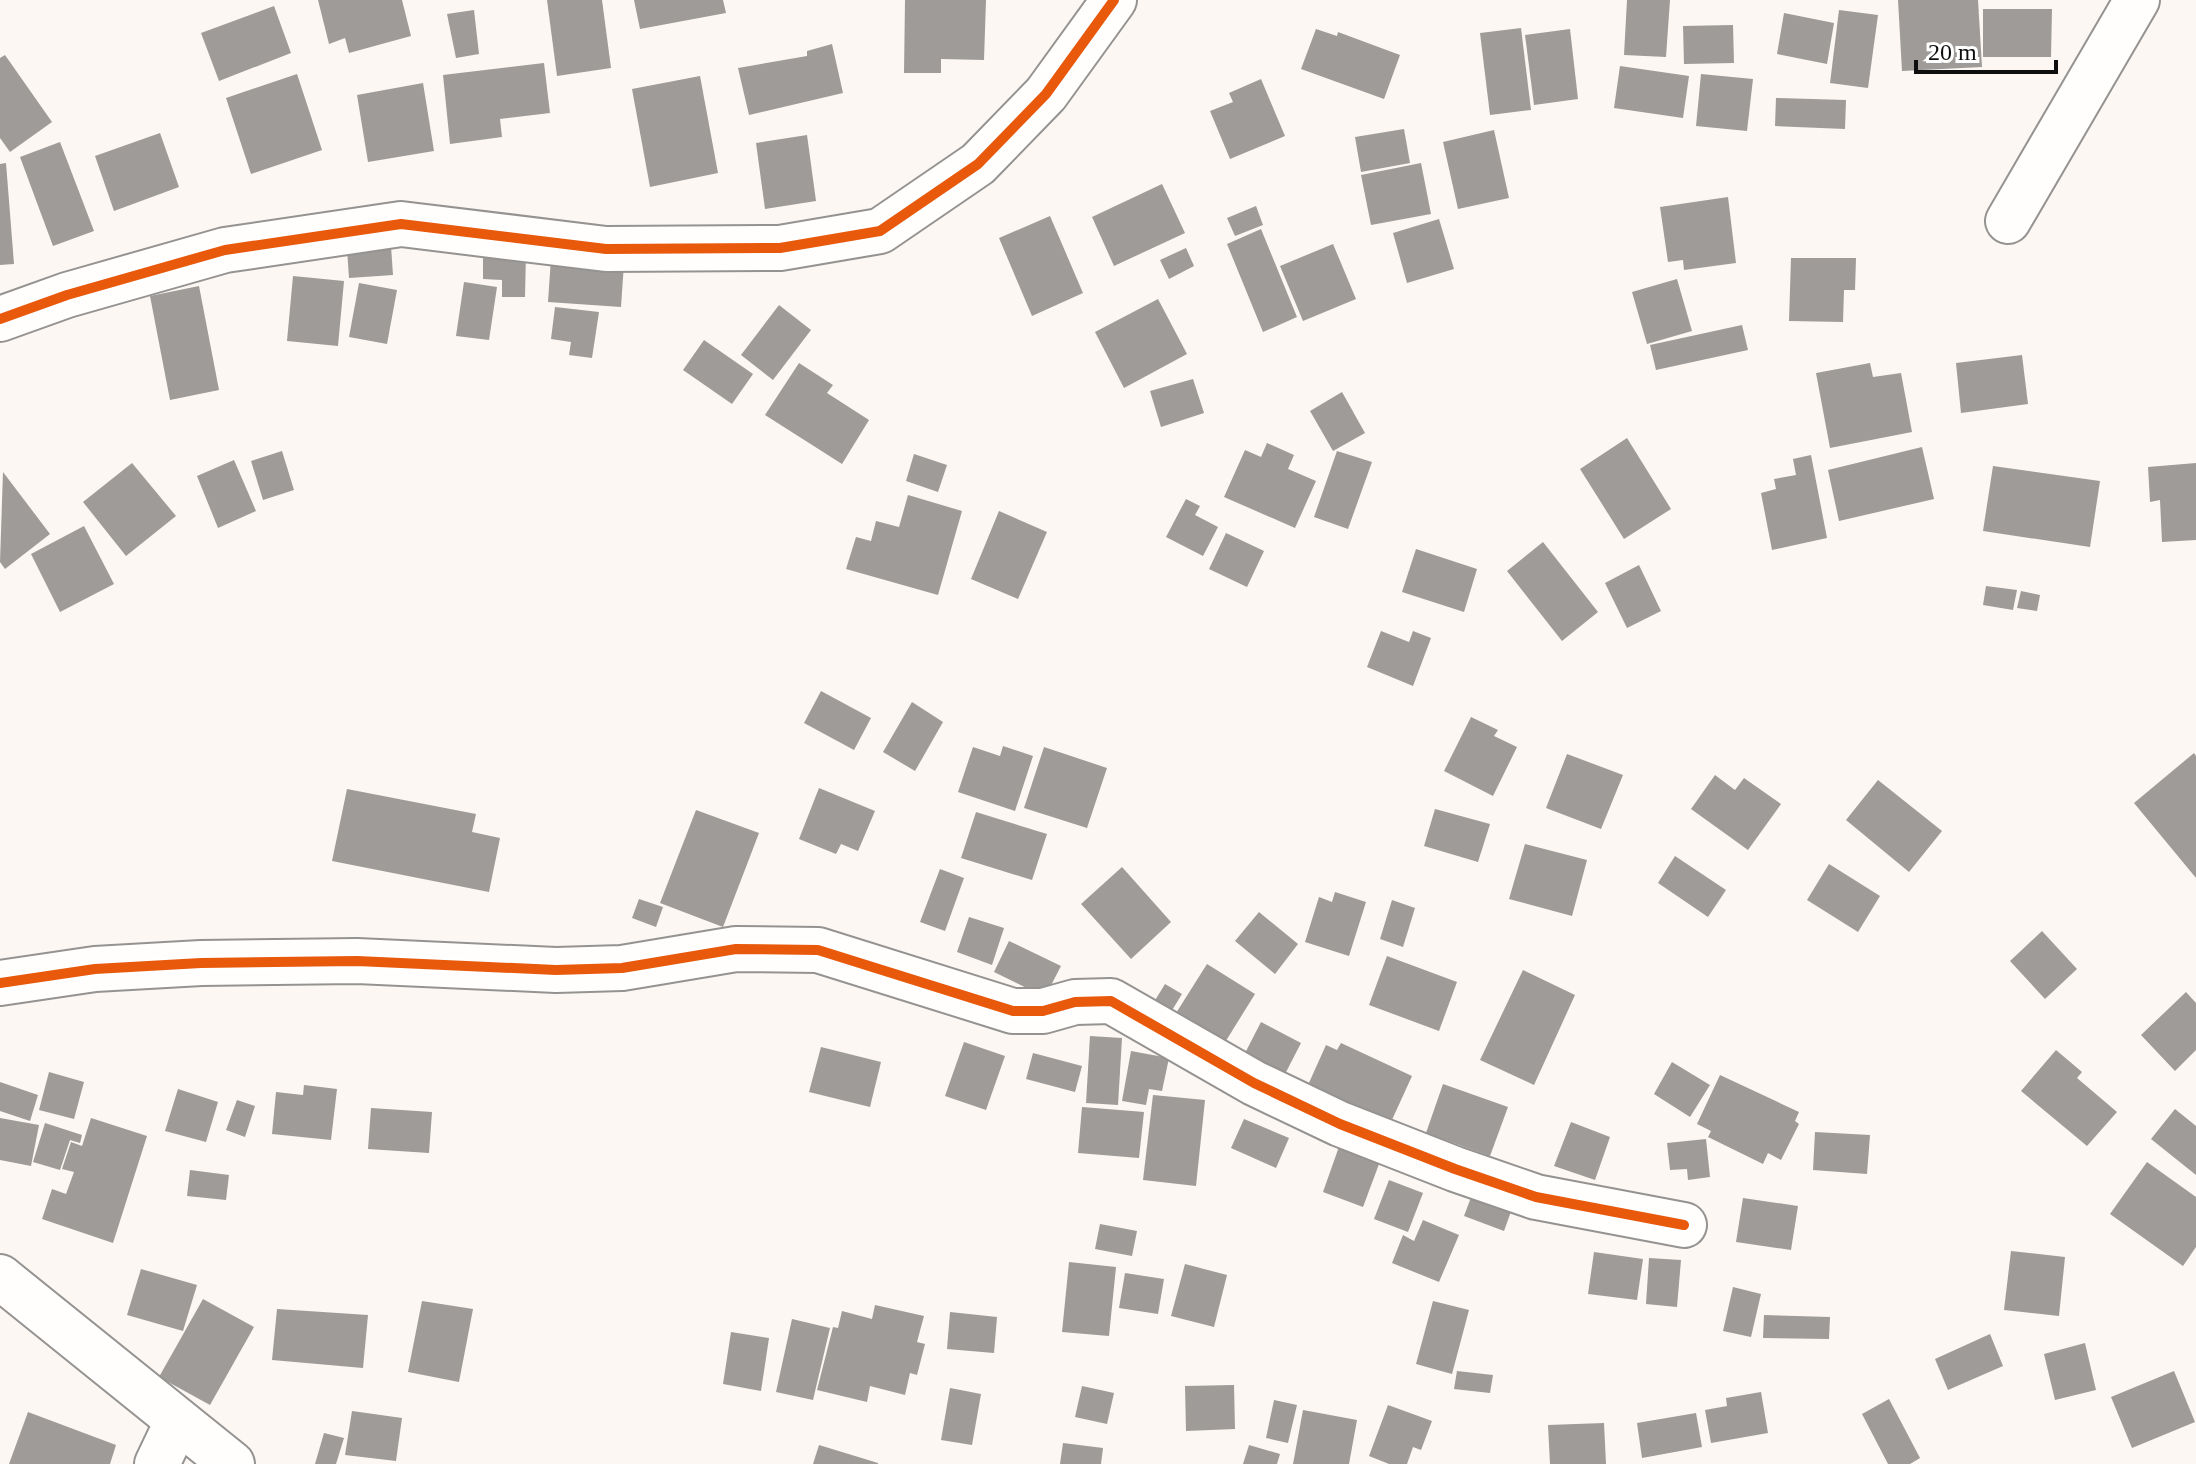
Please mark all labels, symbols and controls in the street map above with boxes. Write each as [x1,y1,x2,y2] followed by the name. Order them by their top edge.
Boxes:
[1916,24,2056,74] scale bar
[1928,39,1977,65] text: 20 m

